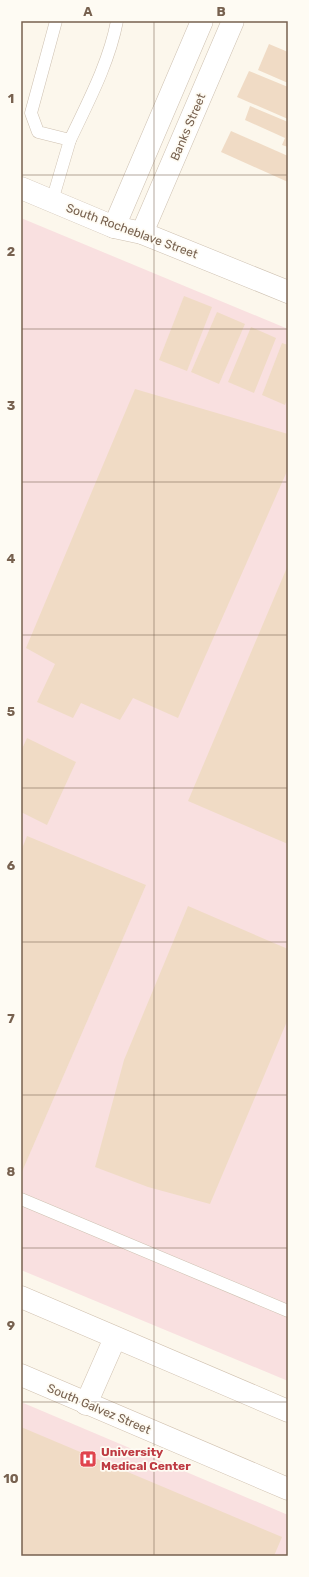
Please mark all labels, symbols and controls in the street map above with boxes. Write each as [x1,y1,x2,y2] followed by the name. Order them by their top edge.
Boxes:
[83,4,93,19] text: A
[216,4,226,19] text: B
[8,91,14,106] text: 1
[168,91,209,163] street label: Banks Street
[64,201,200,261] street label: South Rocheblave Street
[7,244,15,259] text: 2
[7,398,16,413] text: 3
[7,551,16,566] text: 4
[7,704,15,719] text: 5
[7,858,16,873] text: 6
[7,1011,15,1026] text: 7
[7,1164,16,1179] text: 8
[7,1318,15,1333] text: 9
[45,1381,153,1437] street label: South Galvez Street
[101,1445,191,1473] place label: University Medical Center
[78,1449,98,1469] hospital icon: University Medical Center
[3,1471,19,1486] text: 10

